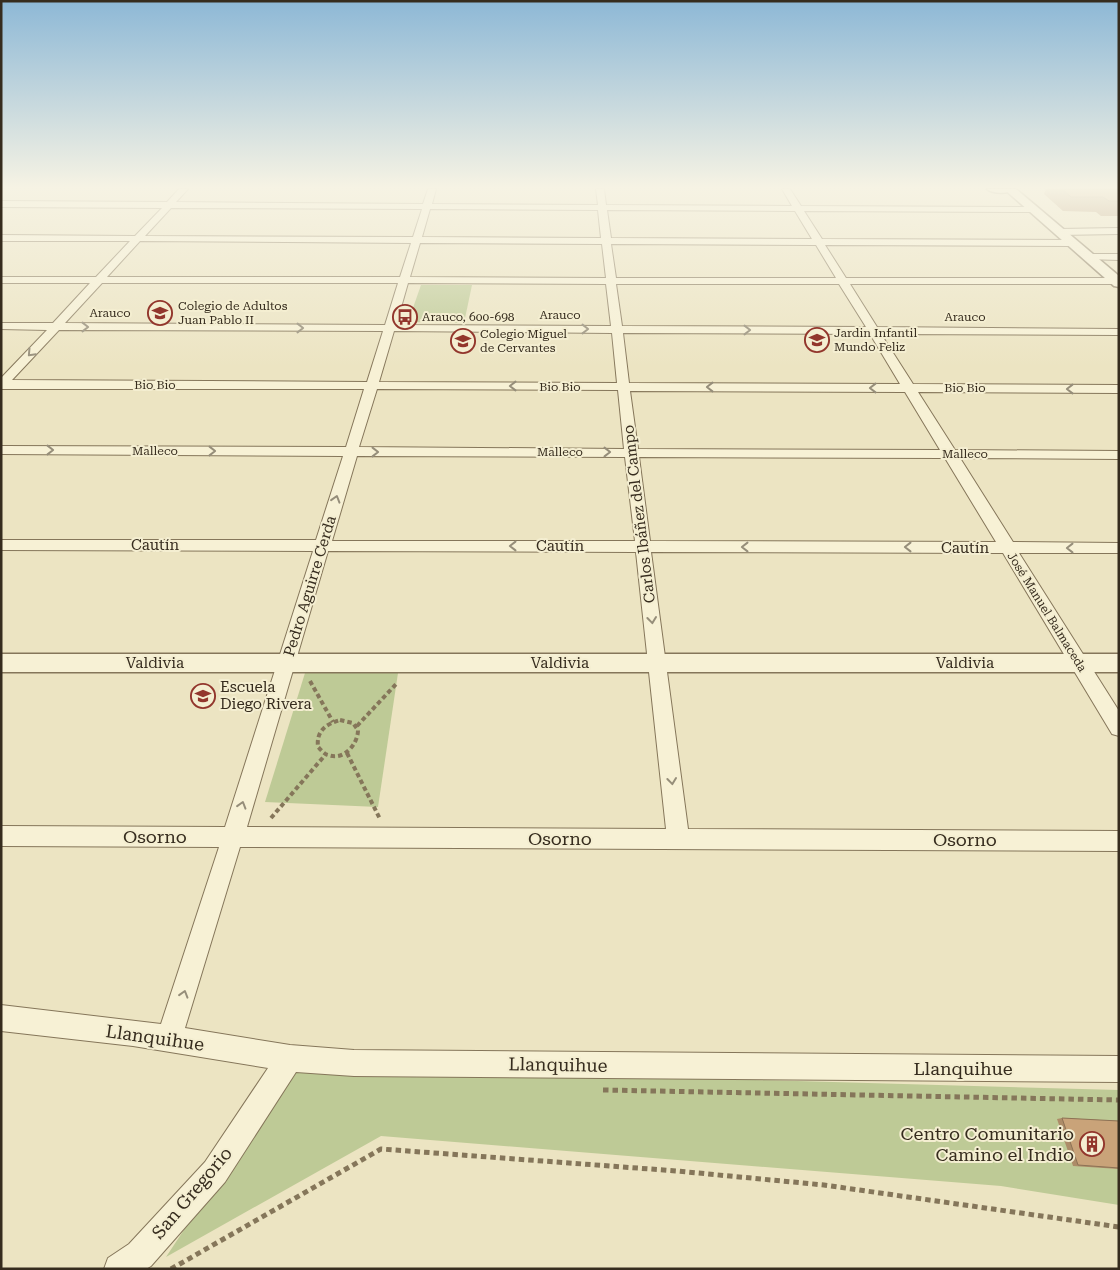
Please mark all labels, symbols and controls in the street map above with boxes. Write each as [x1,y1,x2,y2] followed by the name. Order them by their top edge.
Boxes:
[178,299,288,327] place label: Colegio de Adultos Juan Pablo II
[147,300,173,326] school or university icon: Colegio de Adultos Juan Pablo II
[392,304,418,330] bus stop icon: Arauco, 600-698
[89,306,131,320] street label: Arauco
[539,308,581,322] street label: Arauco
[422,310,515,324] place label: Arauco, 600-698
[944,310,986,324] street label: Arauco
[82,322,89,332] one-way arrow
[296,323,304,333] one-way arrow
[582,324,589,334] one-way arrow
[744,325,752,335] one-way arrow
[834,326,917,354] place label: Jardin Infantil Mundo Feliz
[480,327,567,355] place label: Colegio Miguel de Cervantes
[804,327,830,353] school or university icon: Jardin Infantil Mundo Feliz
[450,328,476,354] school or university icon: Colegio Miguel de Cervantes
[28,347,37,356] one-way arrow
[134,378,176,392] street label: Bio Bio
[539,380,581,394] street label: Bio Bio
[508,381,516,391] one-way arrow
[944,381,986,395] street label: Bio Bio
[706,382,714,392] one-way arrow
[868,383,876,393] one-way arrow
[1066,384,1074,394] one-way arrow
[619,424,659,604] street label: Carlos Ibáñez del Campo
[132,444,178,458] street label: Malleco
[46,445,54,455] one-way arrow
[537,445,583,459] street label: Malleco
[209,446,217,456] one-way arrow
[372,447,379,457] one-way arrow
[604,447,612,458] one-way arrow
[942,447,988,461] street label: Malleco
[331,495,341,504] one-way arrow
[280,513,340,659] street label: Pedro Aguirre Cerda
[131,536,179,554] street label: Cautín
[536,537,584,555] street label: Cautín
[941,539,989,557] street label: Cautín
[508,541,516,551] one-way arrow
[741,542,748,552] one-way arrow
[903,542,911,552] one-way arrow
[1066,543,1074,553] one-way arrow
[1004,550,1090,675] street label: José Manuel Balmaceda
[646,616,657,624] one-way arrow
[126,654,184,672] street label: Valdivia
[531,654,589,672] street label: Valdivia
[936,654,994,672] street label: Valdivia
[220,678,312,713] place label: Escuela Diego Rivera
[190,683,216,709] school or university icon: Escuela Diego Rivera
[666,777,676,785] one-way arrow
[237,801,247,809] one-way arrow
[123,826,187,847] street label: Osorno
[528,828,592,849] street label: Osorno
[933,829,997,850] street label: Osorno
[179,990,189,998] one-way arrow
[105,1020,206,1055] street label: Llanquihue
[508,1053,608,1076] street label: Llanquihue
[913,1058,1013,1079] street label: Llanquihue
[901,1123,1074,1165] place label: Centro Comunitario Camino el Indio
[1079,1131,1105,1157] building icon: Centro Comunitario Camino el Indio
[147,1143,236,1243] street label: San Gregorio

